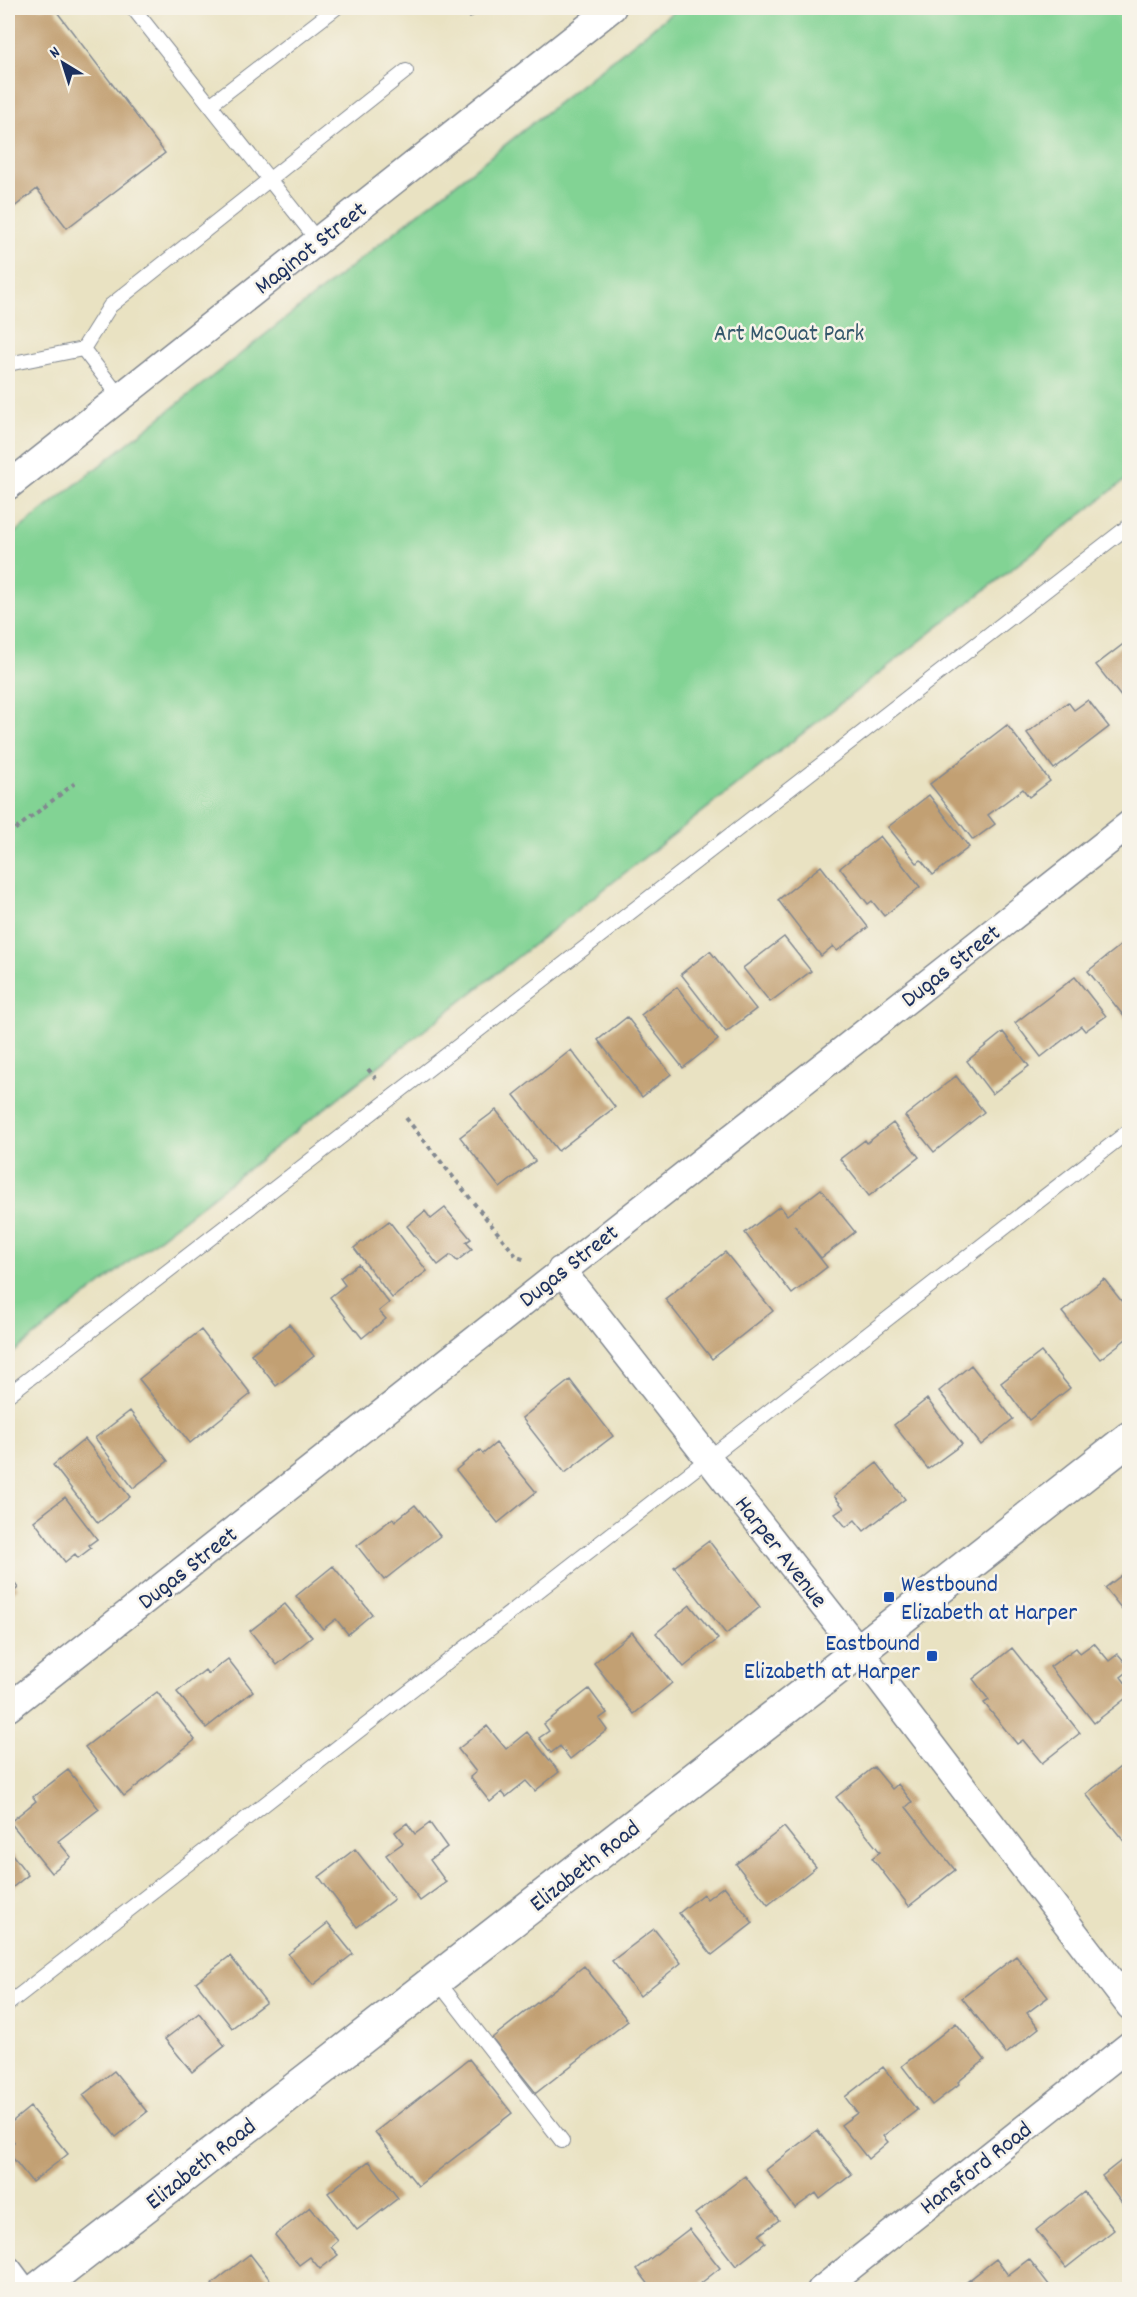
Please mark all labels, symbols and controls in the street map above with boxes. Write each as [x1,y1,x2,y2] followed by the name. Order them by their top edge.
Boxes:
[33,33,93,93] north arrow
[45,42,66,65] text: N
[248,194,375,304] street label: Maginot Street
[714,318,864,352] park label: Art McOuat Park
[895,917,1009,1017] street label: Dugas Street
[513,1217,627,1317] street label: Dugas Street
[725,1490,834,1616] street label: Harper Avenue
[132,1519,246,1619] street label: Dugas Street
[901,1569,1077,1631] place label: Westbound Elizabeth at Harper
[882,1590,896,1604] marker: Westbound Elizabeth at Harper
[744,1628,920,1690] place label: Eastbound Elizabeth at Harper
[925,1649,939,1663] marker: Eastbound Elizabeth at Harper
[523,1813,649,1922] street label: Elizabeth Road
[139,2111,265,2220] street label: Elizabeth Road
[913,2115,1040,2224] street label: Hansford Road

